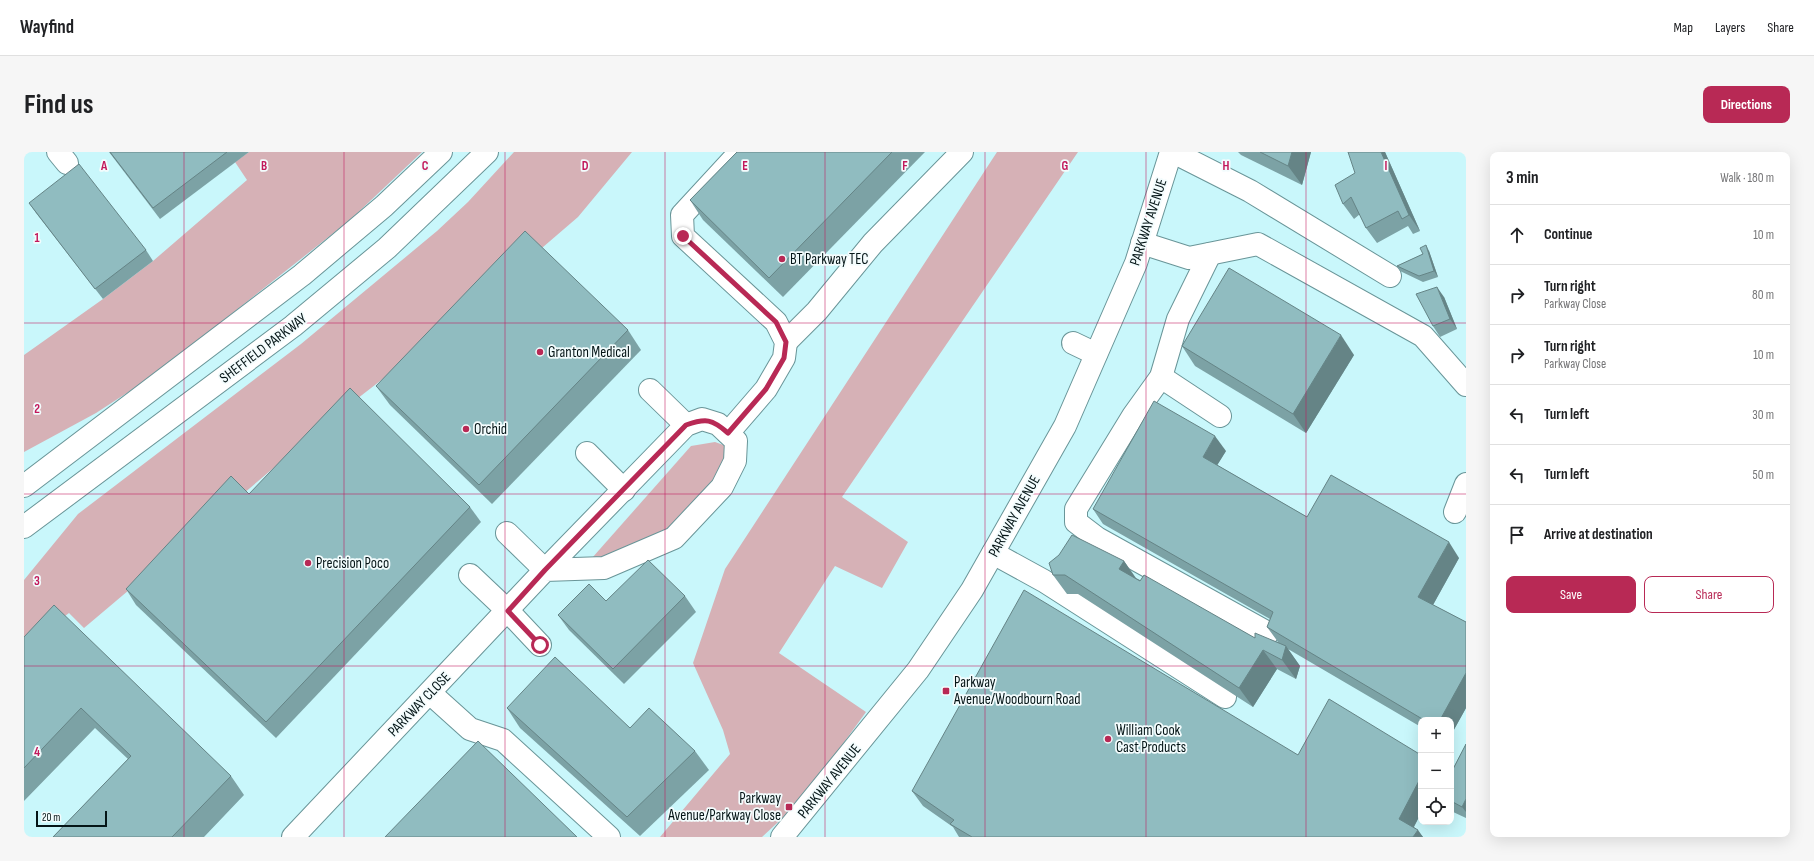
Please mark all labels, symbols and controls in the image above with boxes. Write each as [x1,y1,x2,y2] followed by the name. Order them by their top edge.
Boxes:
[20,16,74,39] text: Wayfind
[1673,19,1693,36] text: Map
[1715,19,1745,36] text: Layers
[1767,19,1794,36] text: Share
[1703,86,1790,123] button: Directions
[24,88,93,121] text: Find us
[100,158,108,174] text: A
[261,158,267,174] text: B
[422,158,429,174] text: C
[582,158,589,174] text: D
[742,158,748,174] text: E
[902,158,908,174] text: F
[1062,158,1069,174] text: G
[1223,158,1230,174] text: H
[1385,158,1388,174] text: I
[1506,168,1539,188] text: 3 min
[1720,170,1774,186] text: Walk · 180 m
[1125,176,1171,268] street label: PARKWAY AVENUE
[1506,224,1528,246] icon: ahead
[1544,225,1593,244] text: Continue
[674,227,692,245] route end
[1753,227,1774,243] text: 10 m
[34,230,40,246] text: 1
[790,250,868,269] place label: BT Parkway TEC
[777,254,787,264] marker: BT Parkway TEC
[1544,277,1596,296] text: Turn right
[1506,284,1528,306] icon: right
[1752,287,1774,303] text: 80 m
[1544,296,1606,312] text: Parkway Close
[216,309,311,387] street label: SHEFFIELD PARKWAY
[1544,337,1596,356] text: Turn right
[548,343,630,362] place label: Granton Medical
[1506,344,1528,366] icon: right
[535,347,545,357] marker: Granton Medical
[1753,347,1774,363] text: 10 m
[1544,356,1606,372] text: Parkway Close
[34,401,40,417] text: 2
[1506,404,1528,426] icon: left
[1544,405,1589,424] text: Turn left
[1752,407,1774,423] text: 30 m
[474,420,507,439] place label: Orchid
[461,424,471,434] marker: Orchid
[1506,464,1528,486] icon: left
[1544,465,1589,484] text: Turn left
[1753,467,1774,483] text: 50 m
[984,472,1045,560] street label: PARKWAY AVENUE
[1506,524,1528,546] icon: arrive
[1544,525,1653,544] text: Arrive at destination
[316,554,389,573] place label: Precision Poco
[303,558,313,568] marker: Precision Poco
[34,573,40,589] text: 3
[1506,576,1636,613] button: Save
[1644,576,1774,613] button: Share
[531,636,549,654] route start
[384,668,455,741] street label: PARKWAY CLOSE
[953,673,1080,709] place label: Parkway Avenue/Woodbourn Road
[941,686,951,696] marker: Parkway Avenue/Woodbourn Road
[1418,717,1454,825] map controls
[1418,717,1454,753] button: +
[1116,721,1186,757] place label: William Cook Cast Products
[1103,734,1113,744] marker: William Cook Cast Products
[794,740,865,822] street label: PARKWAY AVENUE
[34,744,40,760] text: 4
[1418,753,1454,789] button: −
[667,789,781,825] place label: Parkway Avenue/Parkway Close
[1418,789,1454,825] button: locate
[784,802,794,812] marker: Parkway Avenue/Parkway Close
[36,809,107,828] scale bar
[42,811,60,824] text: 20 m

